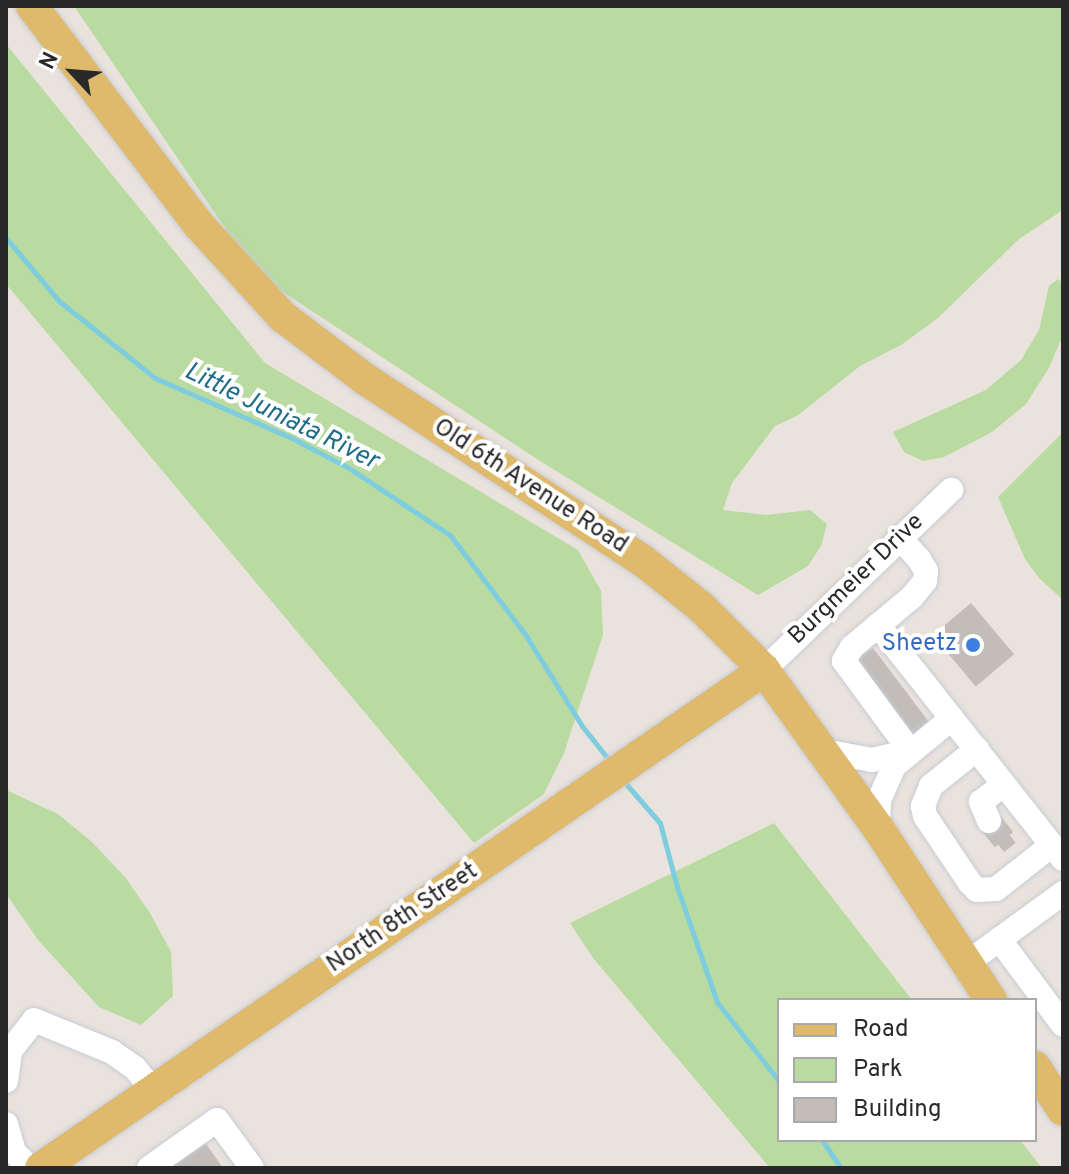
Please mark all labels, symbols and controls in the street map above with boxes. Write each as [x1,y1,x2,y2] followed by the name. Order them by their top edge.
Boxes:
[32,32,112,112] north arrow
[34,48,66,74] text: N
[179,356,383,478] water label: Little Juniata River
[427,413,633,561] street label: Old 6th Avenue Road
[784,508,930,652] street label: Burgmeier Drive
[882,631,957,659] place label: Sheetz
[964,636,982,654] marker: Sheetz
[322,858,484,980] street label: North 8th Street
[777,998,1037,1142] legend
[853,1015,909,1045] text: Road
[853,1055,903,1085] text: Park
[853,1095,942,1125] text: Building

